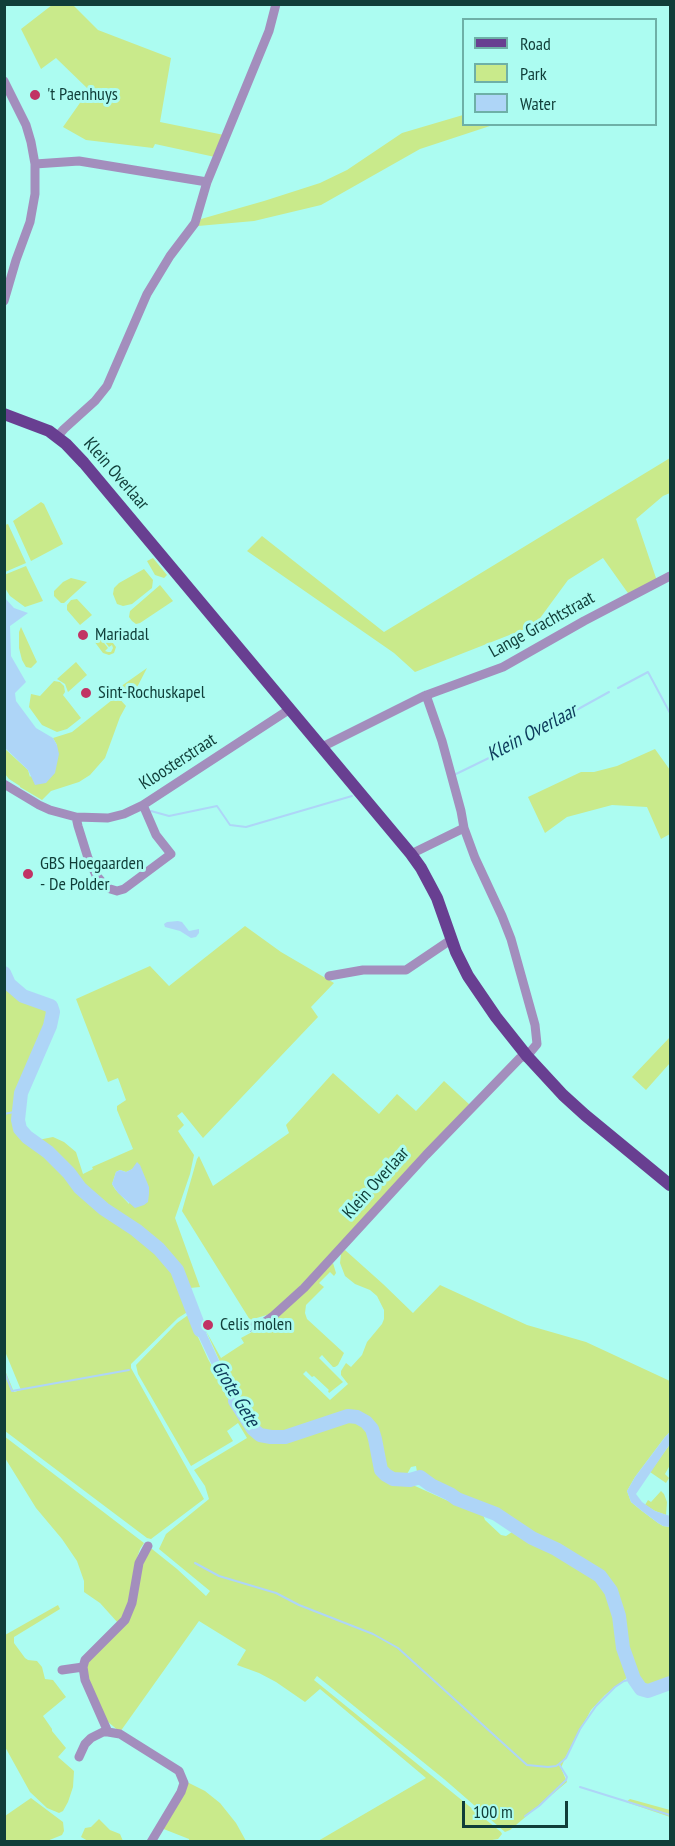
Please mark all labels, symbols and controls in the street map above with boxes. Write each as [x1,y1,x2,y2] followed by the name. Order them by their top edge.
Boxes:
[462,18,657,126] legend
[520,32,551,55] text: Road
[520,62,547,85] text: Park
[47,84,118,106] place label: 't Paenhuys
[28,88,42,102] marker: 't Paenhuys
[520,92,556,115] text: Water
[79,433,153,515] street label: Klein Overlaar
[486,587,598,663] street label: Lange Grachtstraat
[95,624,149,646] place label: Mariadal
[76,628,90,642] marker: Mariadal
[98,682,205,704] place label: Sint-Rochuskapel
[79,686,93,700] marker: Sint-Rochuskapel
[483,699,581,767] water label: Klein Overlaar
[136,729,220,795] street label: Kloosterstraat
[40,853,144,896] place label: GBS Hoegaarden - De Polder
[21,867,35,881] marker: GBS Hoegaarden - De Polder
[338,1143,414,1223] street label: Klein Overlaar
[220,1314,292,1336] place label: Celis molen
[201,1318,215,1332] marker: Celis molen
[206,1356,264,1432] water label: Grote Gete
[465,1789,572,1827] scale bar
[473,1800,513,1823] text: 100 m

